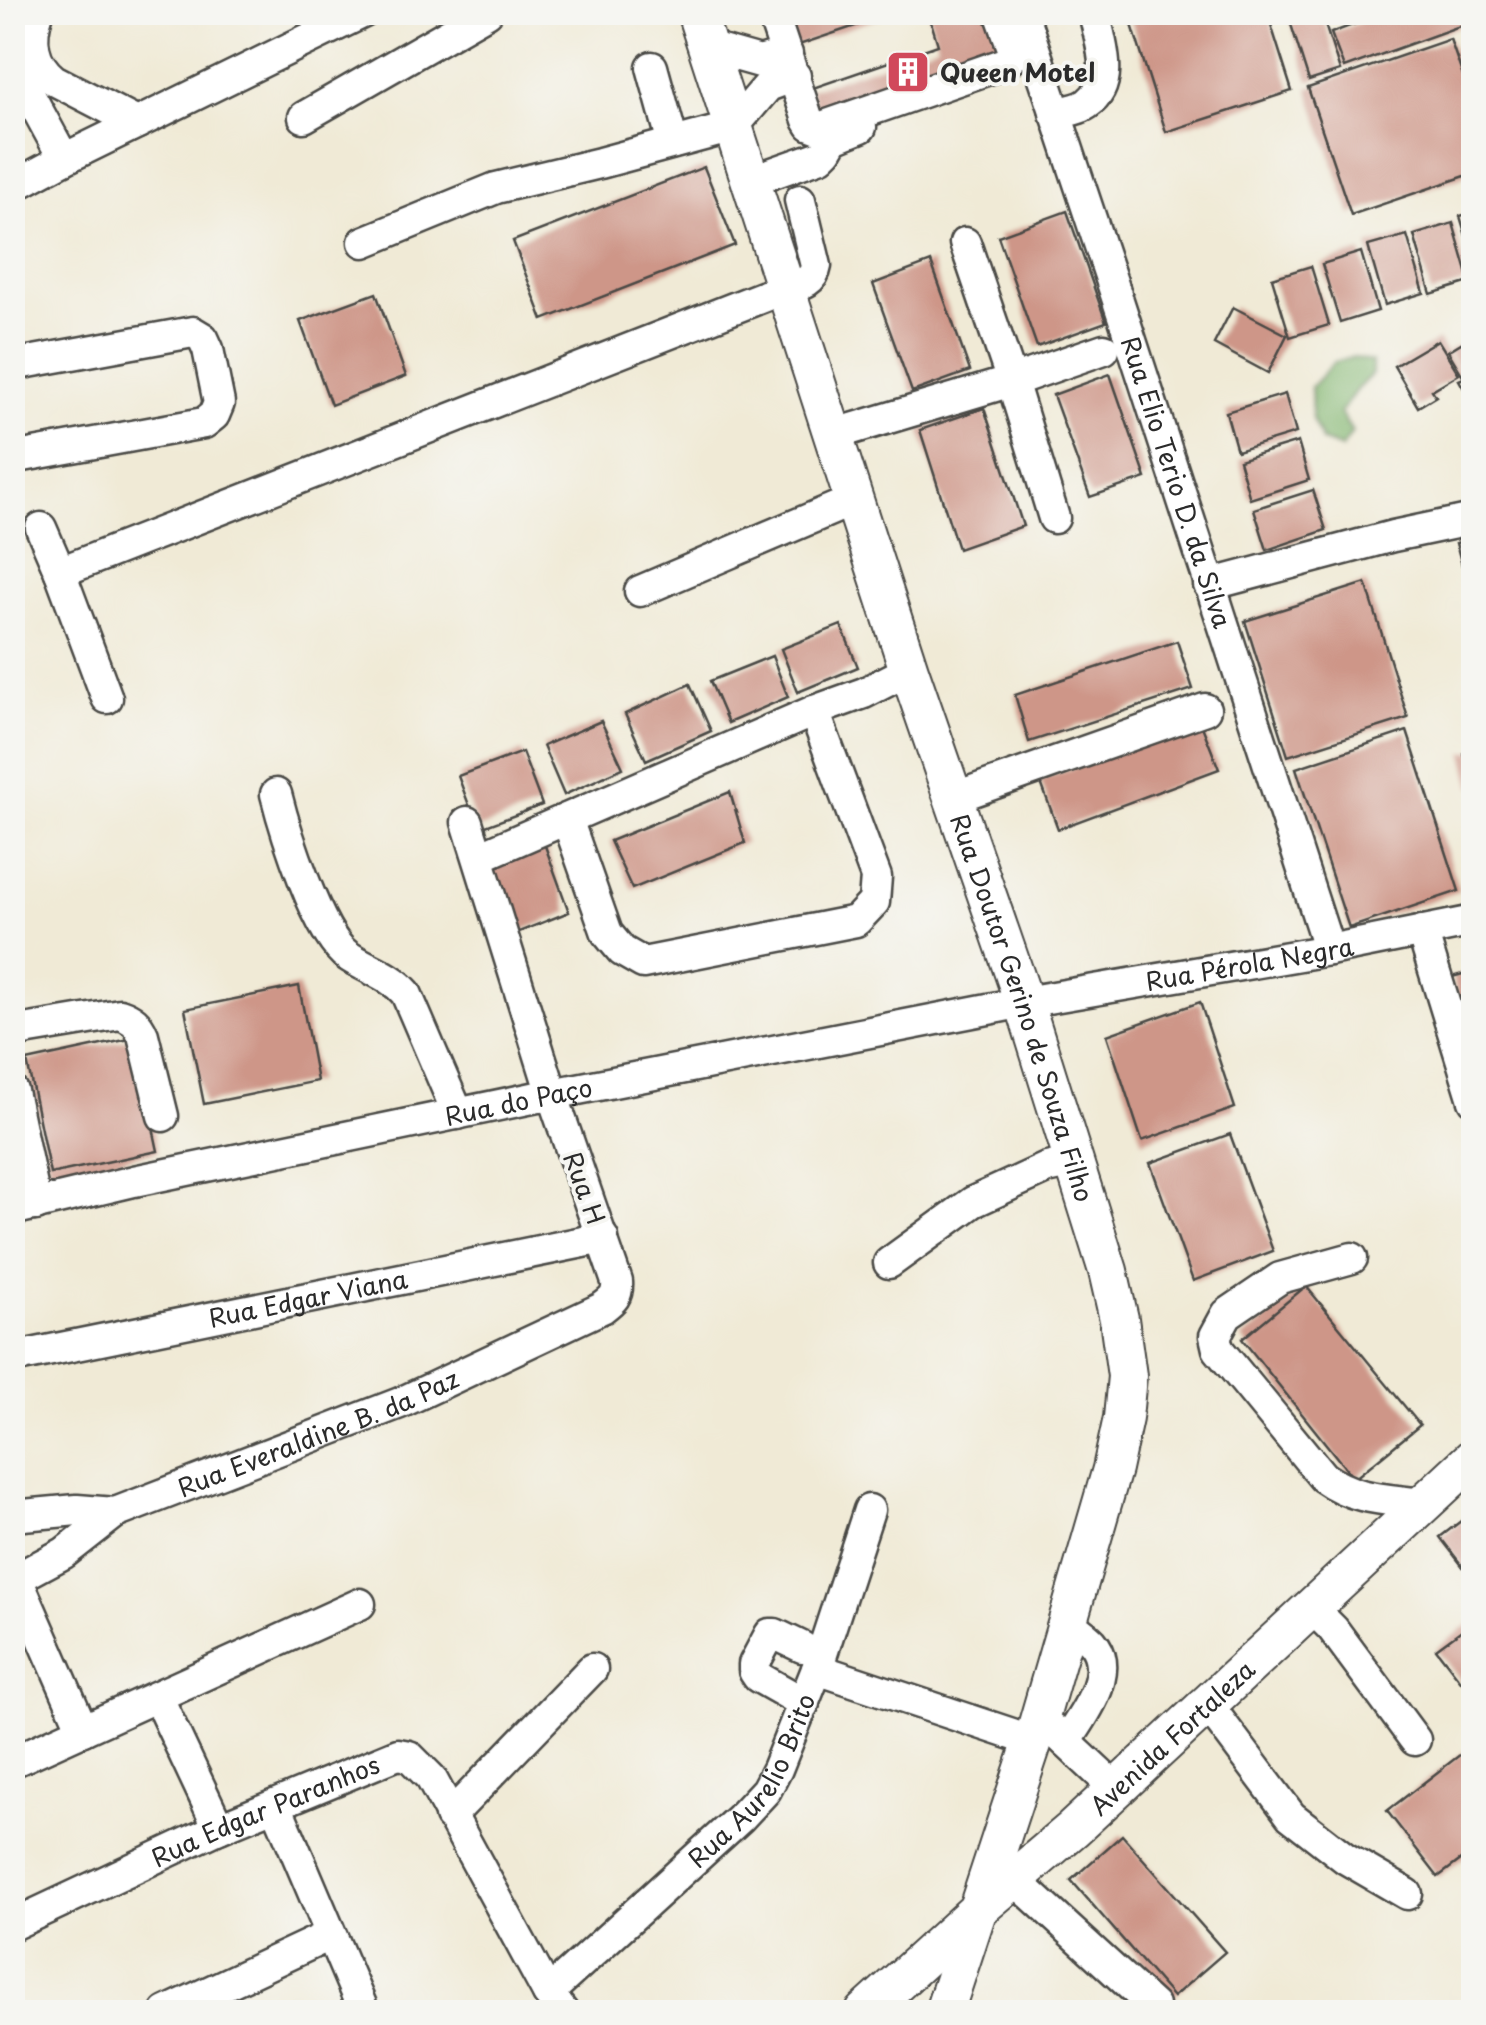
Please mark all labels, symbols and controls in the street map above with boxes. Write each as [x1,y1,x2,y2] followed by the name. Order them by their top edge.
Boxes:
[885,49,931,95] building icon: Queen Motel
[940,53,1095,91] place label: Queen Motel
[1112,331,1242,634] street label: Rua Elio Terio D. da Silva
[941,809,1104,1206] street label: Rua Doutor Gerino de Souza Filho
[1143,926,1357,1000] street label: Rua Pérola Negra
[441,1068,595,1135] street label: Rua do Paço
[554,1146,616,1230] street label: Rua H
[205,1259,411,1337] street label: Rua Edgar Viana
[172,1359,465,1506] street label: Rua Everaldine B. da Paz
[1081,1650,1263,1824] street label: Avenida Fortaleza
[679,1688,824,1876] street label: Rua Aurelio Brito
[145,1745,385,1876] street label: Rua Edgar Paranhos

